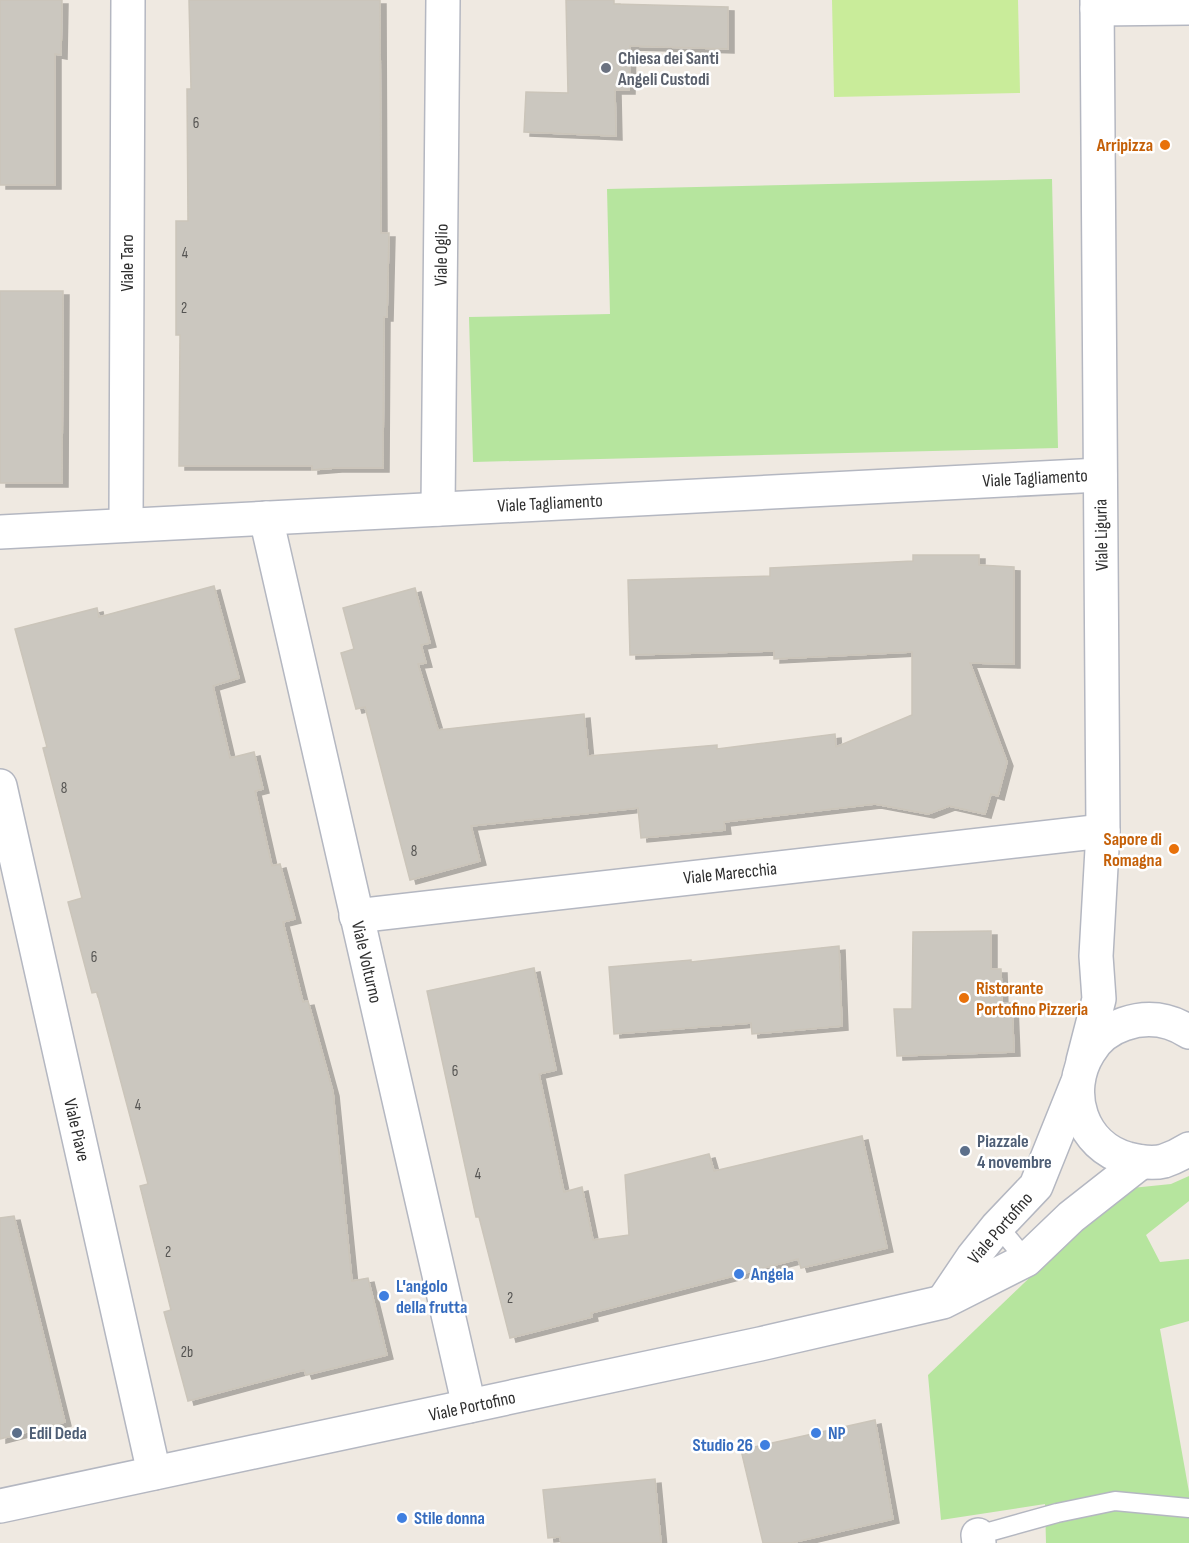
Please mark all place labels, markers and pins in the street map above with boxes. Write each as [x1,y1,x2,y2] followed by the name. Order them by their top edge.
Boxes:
[617,48,719,90] place label: Chiesa dei Santi Angeli Custodi
[599,61,613,75] marker: Chiesa dei Santi Angeli Custodi
[1096,135,1153,156] place label: Arripizza
[1158,138,1172,152] marker: Arripizza
[1103,829,1162,871] place label: Sapore di Romagna
[1167,842,1181,856] marker: Sapore di Romagna
[976,978,1088,1020] place label: Ristorante Portofino Pizzeria
[957,991,971,1005] marker: Ristorante Portofino Pizzeria
[977,1131,1052,1173] place label: Piazzale 4 novembre
[958,1144,972,1158] marker: Piazzale 4 novembre
[750,1264,794,1285] place label: Angela
[732,1267,746,1281] marker: Angela
[396,1276,467,1318] place label: L'angolo della frutta
[377,1289,391,1303] marker: L'angolo della frutta
[29,1423,87,1444] place label: Edil Deda
[828,1423,846,1444] place label: NP
[10,1426,24,1440] marker: Edil Deda
[809,1426,823,1440] marker: NP
[693,1435,753,1456] place label: Studio 26
[758,1438,772,1452] marker: Studio 26
[414,1508,485,1529] place label: Stile donna
[395,1511,409,1525] marker: Stile donna

